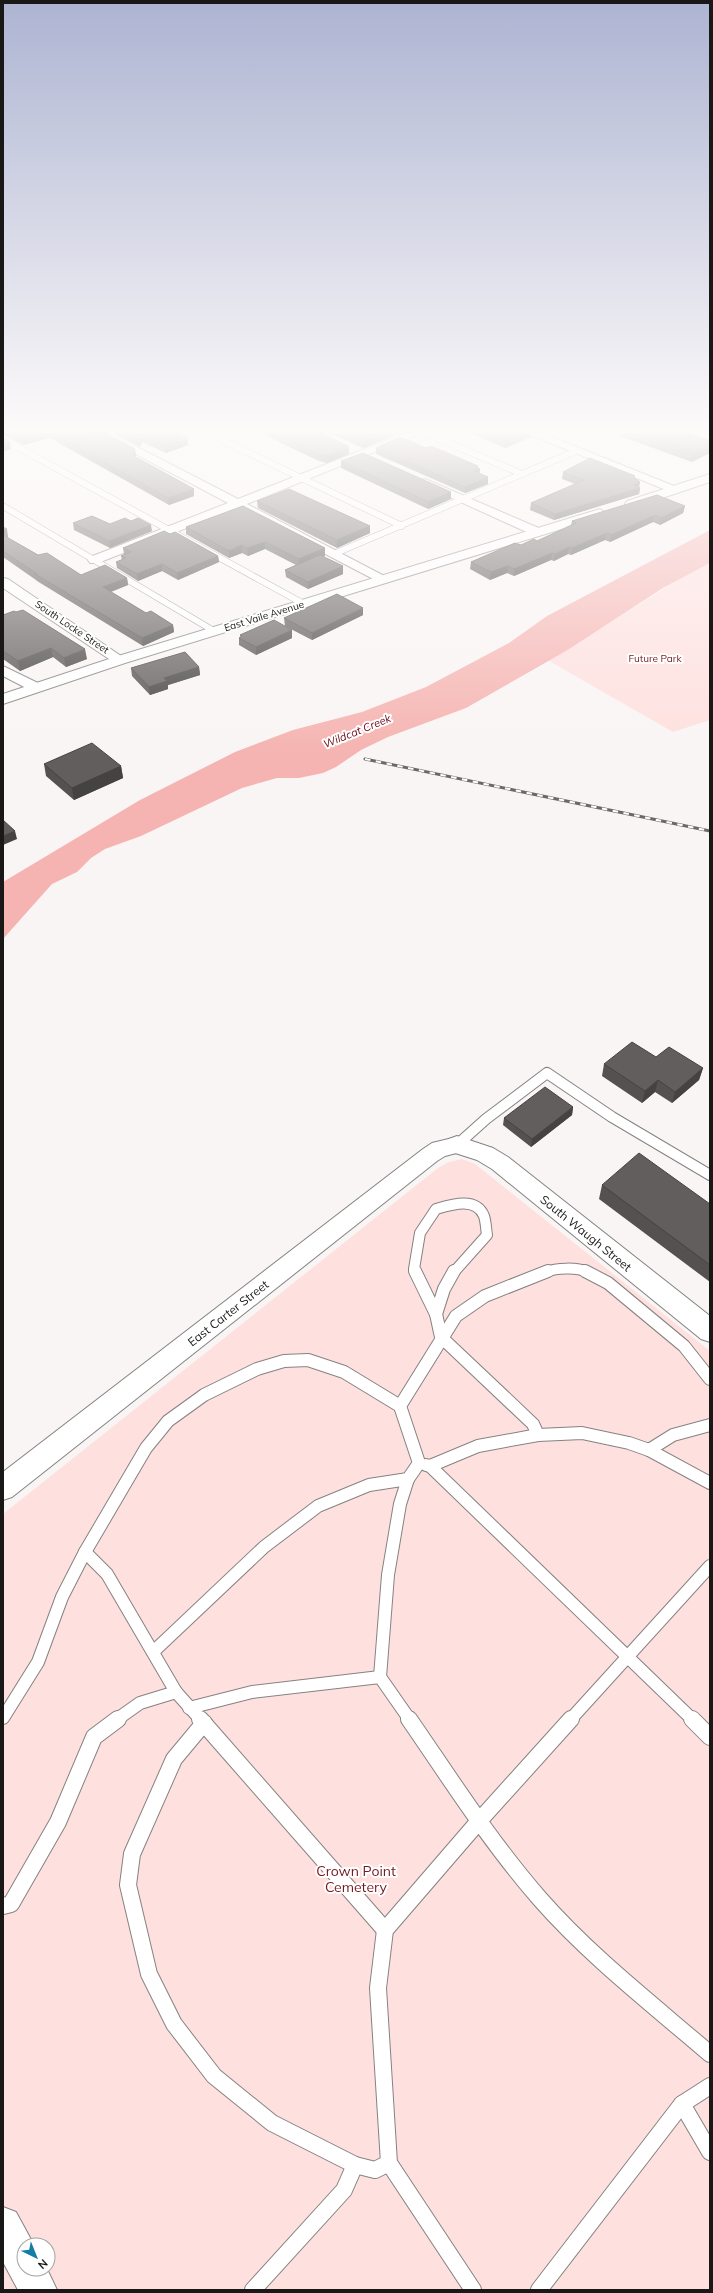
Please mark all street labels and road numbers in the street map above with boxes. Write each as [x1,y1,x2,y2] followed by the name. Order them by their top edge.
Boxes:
[33,597,112,657] street label: South Locke Street
[222,598,306,634] street label: East Vaile Avenue
[537,1192,635,1274] street label: South Waugh Street
[185,1277,271,1349] street label: East Carter Street

